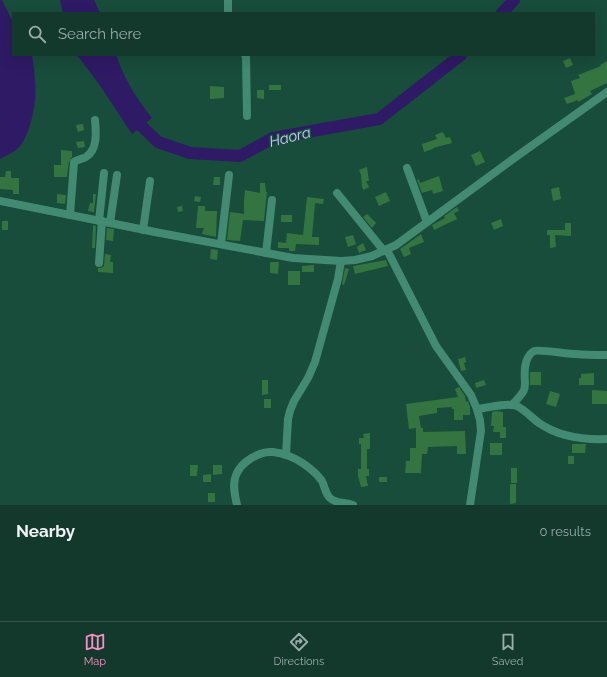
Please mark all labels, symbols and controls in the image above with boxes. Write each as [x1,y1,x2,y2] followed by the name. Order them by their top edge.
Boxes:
[12,12,595,56] search box
[26,23,48,45] icon: search
[58,25,141,43] text: Search here
[267,123,313,151] water label: Haora
[16,521,75,541] text: Nearby
[540,524,591,539] text: 0 results
[84,631,106,668] tab: Map
[274,631,324,668] tab: Directions
[492,631,523,668] tab: Saved

